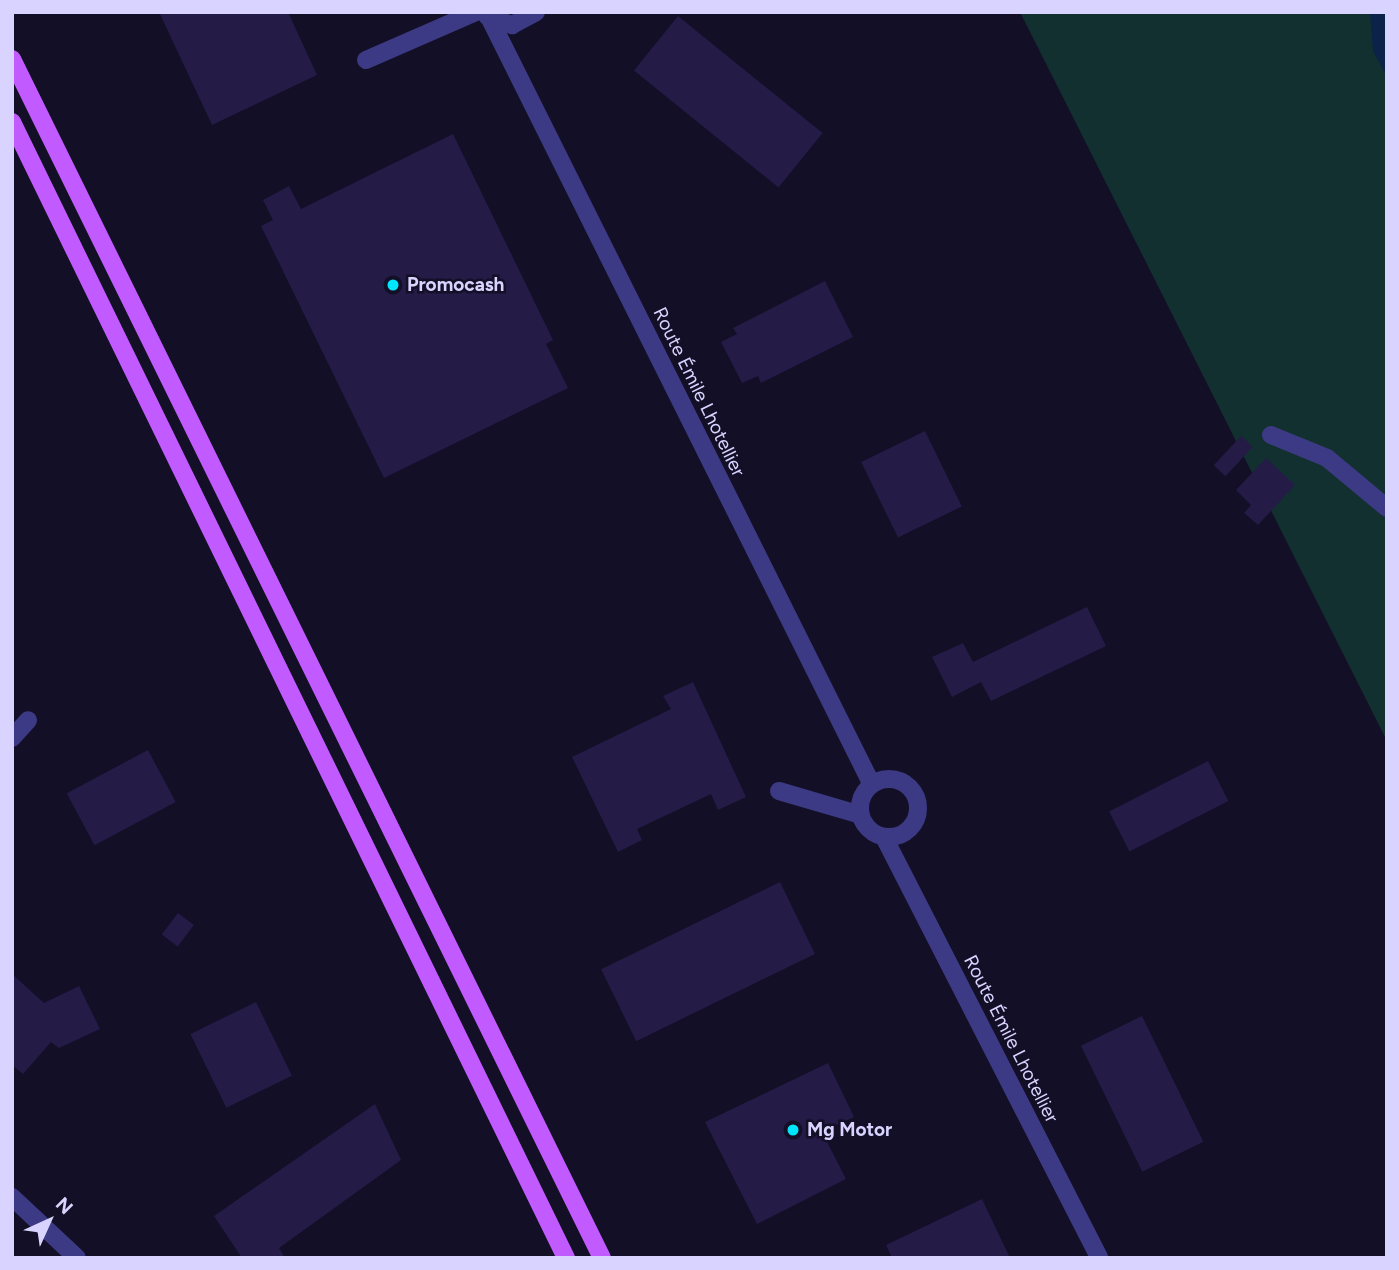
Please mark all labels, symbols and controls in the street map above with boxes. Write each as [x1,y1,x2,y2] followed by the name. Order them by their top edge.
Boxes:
[407,274,504,296] place label: Promocash
[385,277,401,293] marker: Promocash
[648,304,750,480] street label: Route Émile Lhotellier
[959,951,1063,1127] street label: Route Émile Lhotellier
[807,1119,892,1141] place label: Mg Motor
[785,1122,801,1138] marker: Mg Motor
[14,1186,84,1256] north arrow
[51,1192,78,1219] text: N

